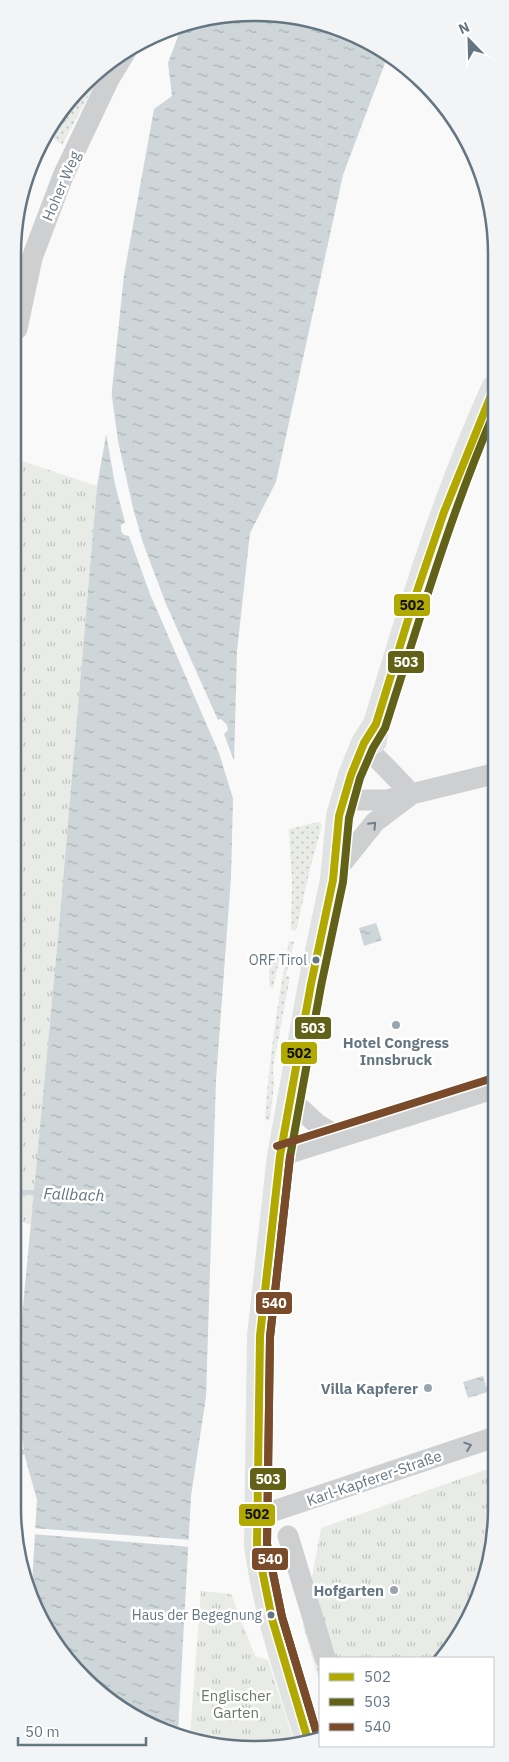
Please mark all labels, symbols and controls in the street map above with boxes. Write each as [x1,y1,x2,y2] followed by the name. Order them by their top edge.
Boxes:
[444,15,494,65] north arrow
[456,18,472,38] text: N
[38,148,84,224] street label: Hoher Weg
[393,593,431,617] line badge: 502
[399,596,425,614] text: 502
[387,650,425,674] line badge: 503
[393,653,419,671] text: 503
[367,822,376,831] one-way arrow
[249,951,307,969] place label: ORF Tirol
[311,955,321,965] marker: ORF Tirol
[294,1016,332,1040] line badge: 503
[300,1019,326,1037] text: 503
[390,1019,402,1031] marker: Hotel Congress Innsbruck
[343,1033,450,1069] place label: Hotel Congress Innsbruck
[280,1041,318,1065] line badge: 502
[286,1044,312,1062] text: 502
[43,1183,105,1205] water label: Fallbach
[255,1291,293,1315] line badge: 540
[261,1294,287,1312] text: 540
[321,1379,418,1398] place label: Villa Kapferer
[422,1382,434,1394] marker: Villa Kapferer
[463,1442,472,1452] one-way arrow
[304,1446,444,1510] street label: Karl-Kapferer-Straße
[249,1467,287,1491] line badge: 503
[255,1470,281,1488] text: 503
[238,1503,276,1527] line badge: 502
[244,1505,270,1523] text: 502
[251,1547,289,1571] line badge: 540
[257,1550,283,1568] text: 540
[313,1581,384,1600] place label: Hofgarten
[388,1584,400,1596] marker: Hofgarten
[132,1606,263,1624] place label: Haus der Begegnung
[266,1610,276,1620] marker: Haus der Begegnung
[319,1657,494,1747] legend
[364,1667,391,1686] text: 502
[201,1686,272,1722] park label: Englischer Garten
[364,1692,391,1711] text: 503
[18,1714,145,1746] scale bar
[364,1717,391,1736] text: 540
[25,1722,60,1741] text: 50 m

